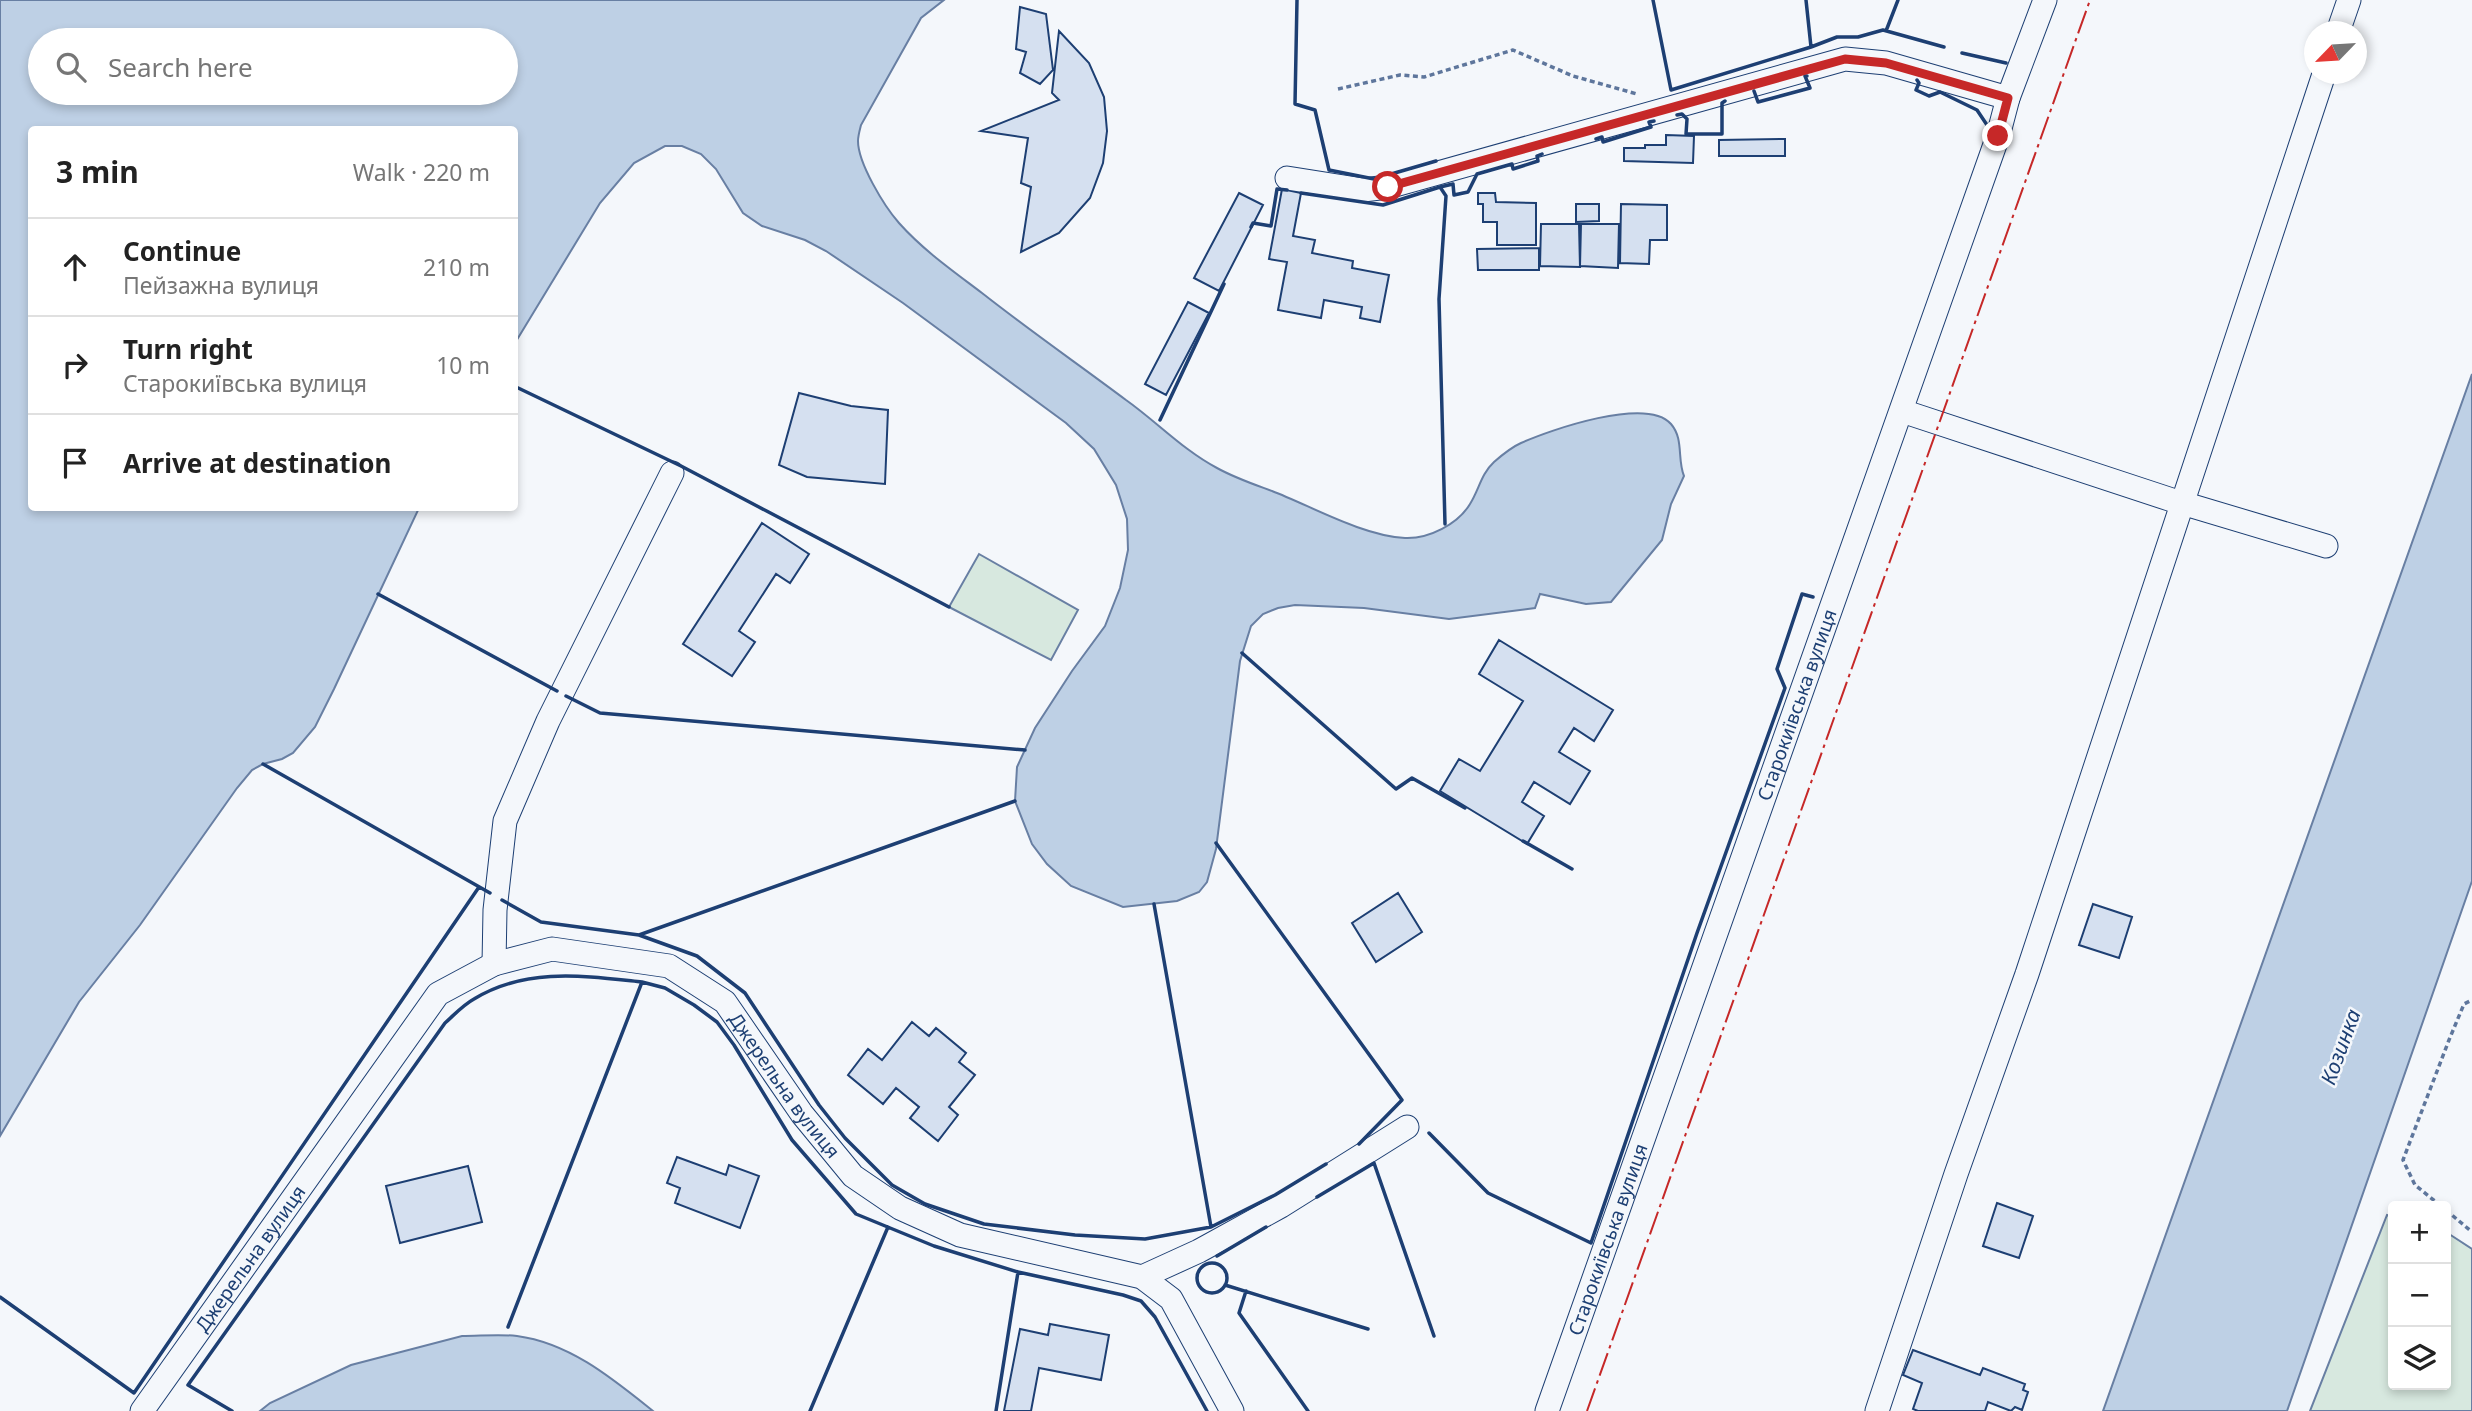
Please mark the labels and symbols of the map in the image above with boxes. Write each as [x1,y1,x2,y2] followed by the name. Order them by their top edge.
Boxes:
[2304,21,2367,84] north arrow
[1982,120,2013,151] route end
[1372,171,1403,202] route start
[1751,605,1843,804] street label: Старокиївська вулиця
[2313,1005,2367,1088] water label: Козинка
[723,1007,846,1164] street label: Джерельна вулиця
[1562,1140,1654,1339] street label: Старокиївська вулиця
[189,1180,311,1337] street label: Джерельна вулиця

